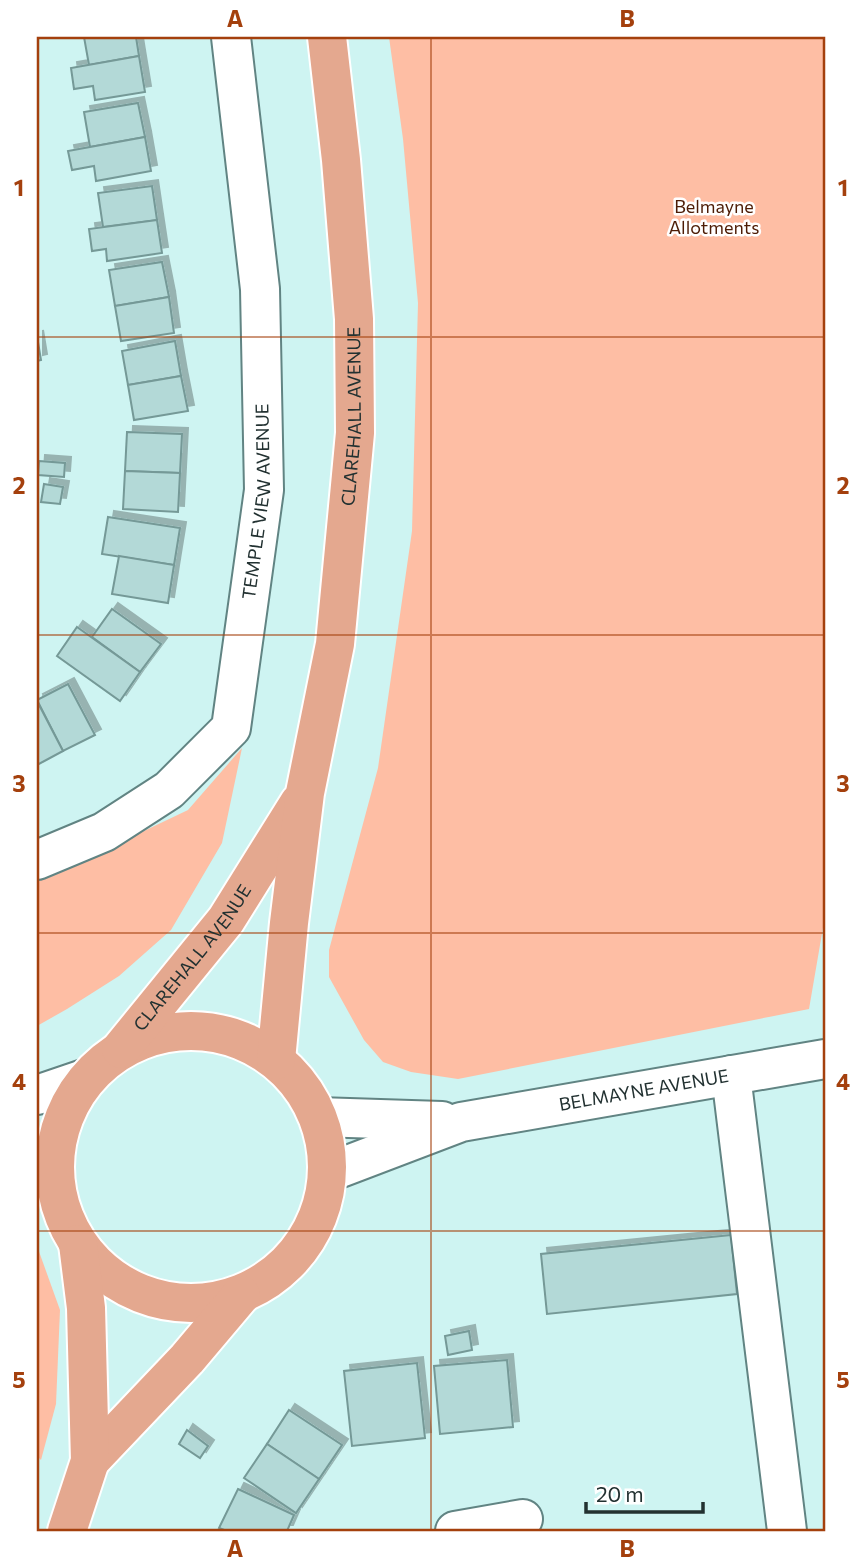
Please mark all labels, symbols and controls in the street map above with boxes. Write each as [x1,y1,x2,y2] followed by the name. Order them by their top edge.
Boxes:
[227,4,244,32] text: A
[619,4,635,32] text: B
[14,173,24,201] text: 1
[838,173,848,201] text: 1
[669,195,759,238] park label: Belmayne Allotments
[336,327,365,507] street label: CLAREHALL AVENUE
[237,403,274,601] street label: TEMPLE VIEW AVENUE
[12,471,26,499] text: 2
[836,471,850,499] text: 2
[12,769,26,797] text: 3
[836,769,850,797] text: 3
[128,880,255,1035] street label: CLAREHALL AVENUE
[557,1064,730,1115] street label: BELMAYNE AVENUE
[12,1067,26,1095] text: 4
[836,1067,850,1095] text: 4
[12,1365,26,1393] text: 5
[836,1365,850,1393] text: 5
[586,1470,703,1514] scale bar
[596,1481,644,1506] text: 20 m
[227,1534,244,1562] text: A
[619,1534,635,1562] text: B

